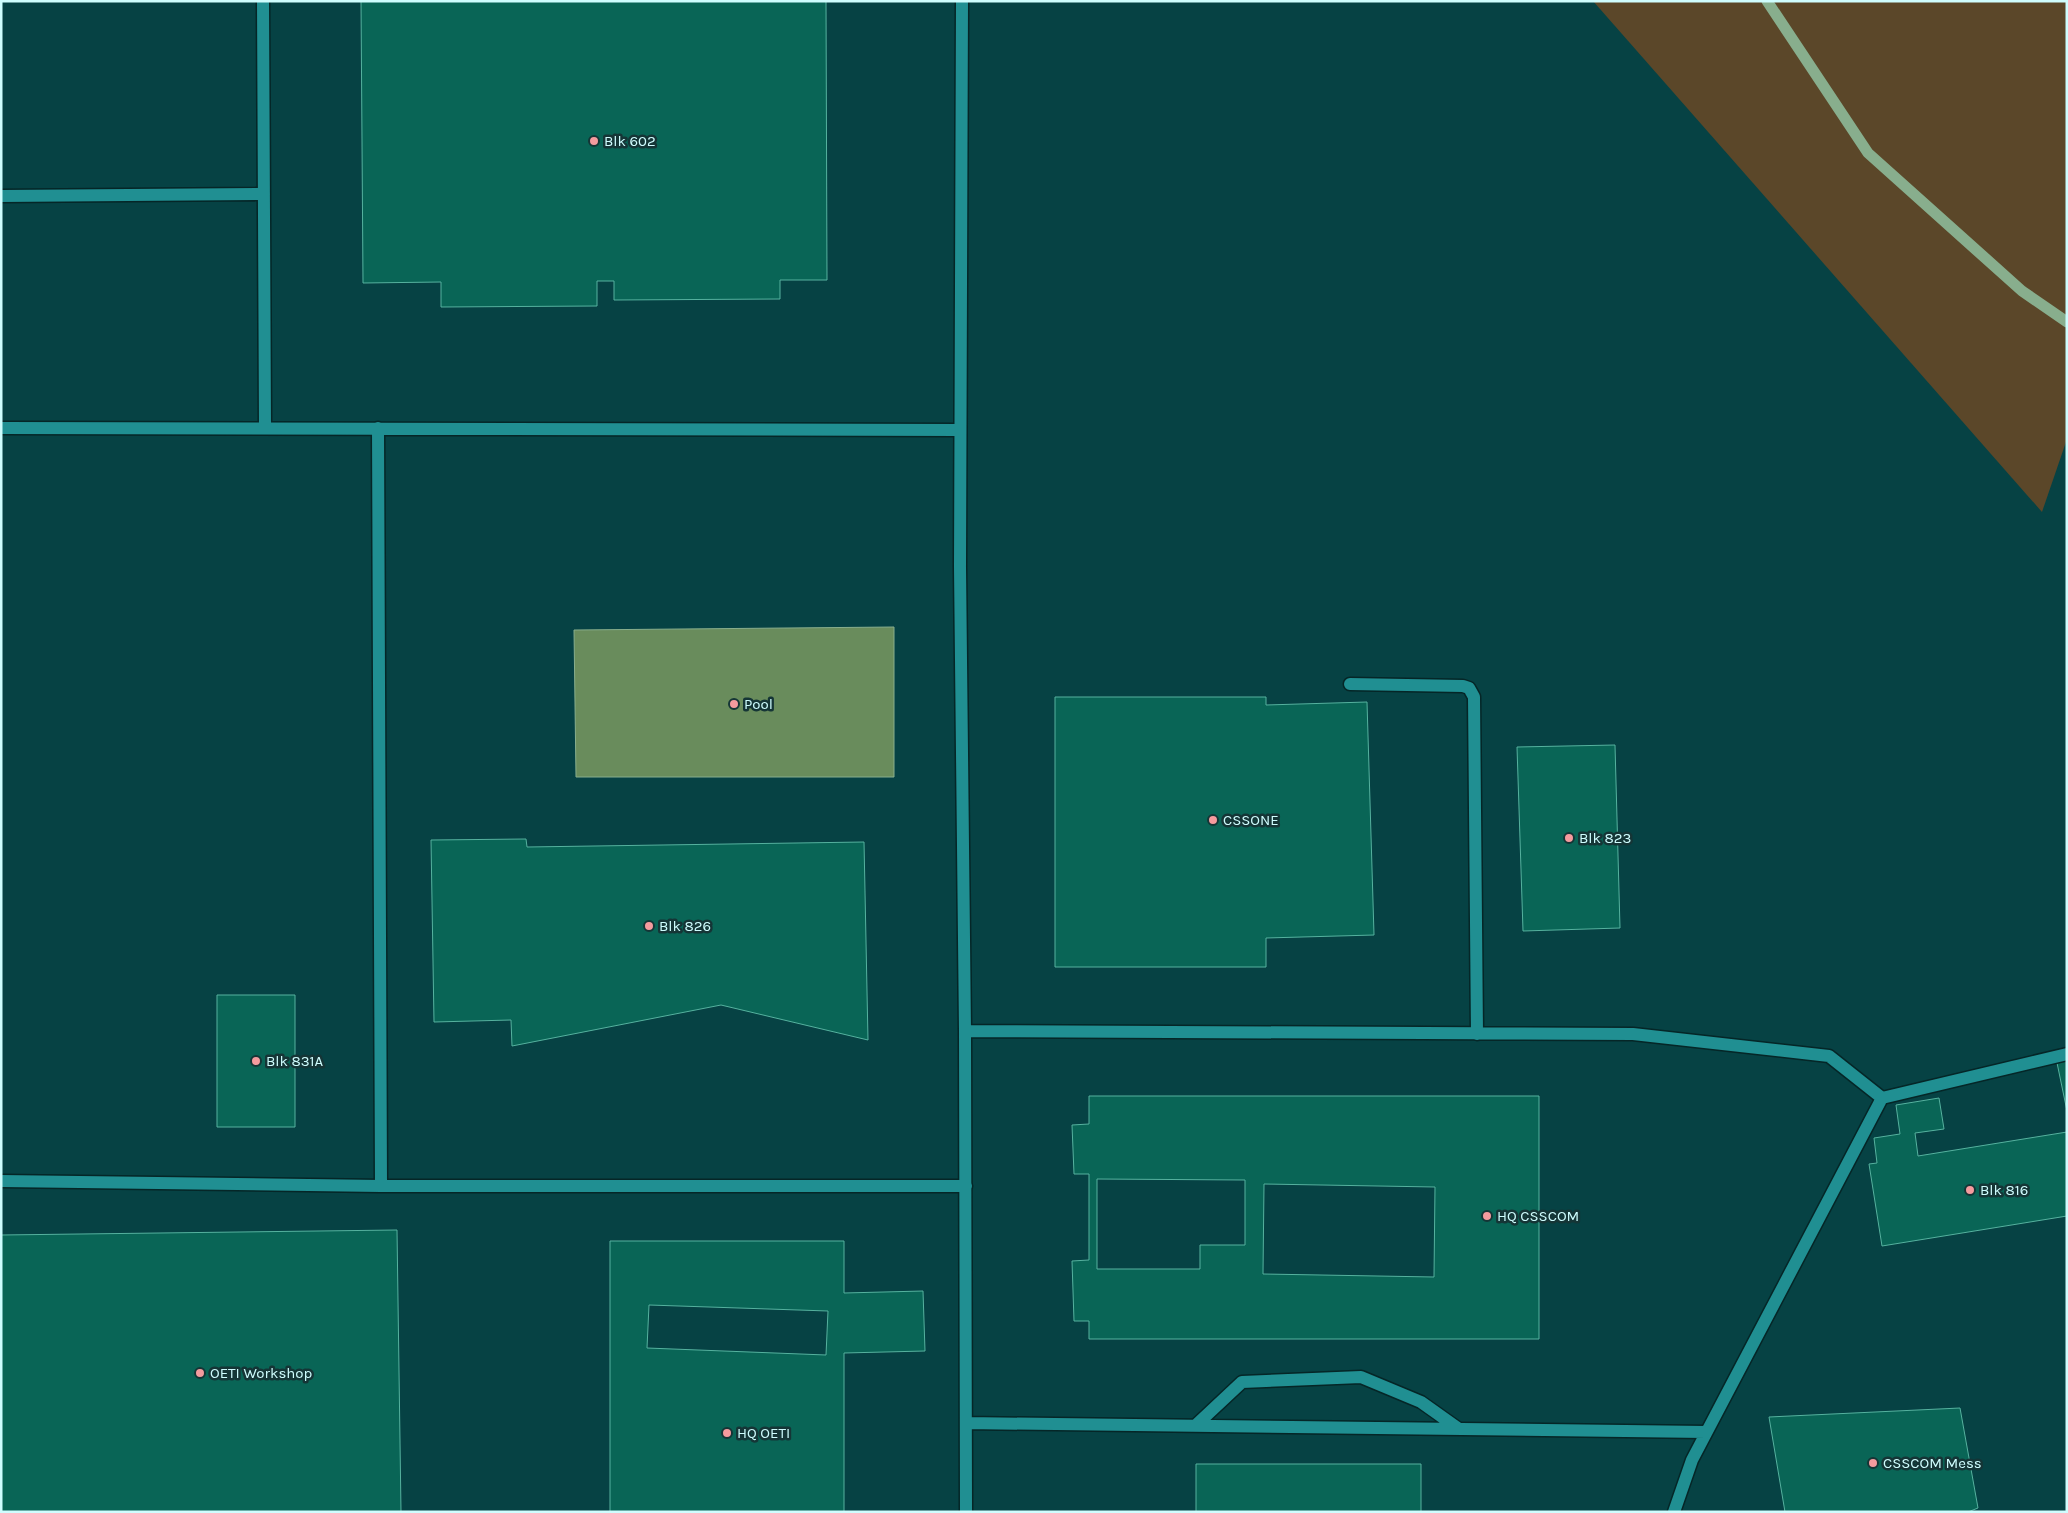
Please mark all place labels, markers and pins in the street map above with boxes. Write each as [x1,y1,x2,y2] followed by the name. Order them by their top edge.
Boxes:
[604,132,656,150] place label: Blk 602
[588,135,600,147] marker: Blk 602
[744,695,773,713] place label: Pool
[728,698,740,710] marker: Pool
[1223,811,1279,829] place label: CSSONE
[1207,814,1219,826] marker: CSSONE
[1579,829,1631,847] place label: Blk 823
[1563,832,1575,844] marker: Blk 823
[659,917,711,935] place label: Blk 826
[643,920,655,932] marker: Blk 826
[266,1052,324,1070] place label: Blk 831A
[250,1055,262,1067] marker: Blk 831A
[1980,1181,2028,1199] place label: Blk 816
[1964,1184,1976,1196] marker: Blk 816
[1497,1207,1579,1225] place label: HQ CSSCOM
[1481,1210,1493,1222] marker: HQ CSSCOM
[210,1364,312,1382] place label: OETI Workshop
[194,1367,206,1379] marker: OETI Workshop
[737,1424,790,1442] place label: HQ OETI
[721,1427,733,1439] marker: HQ OETI
[1883,1454,1982,1472] place label: CSSCOM Mess
[1867,1457,1879,1469] marker: CSSCOM Mess

